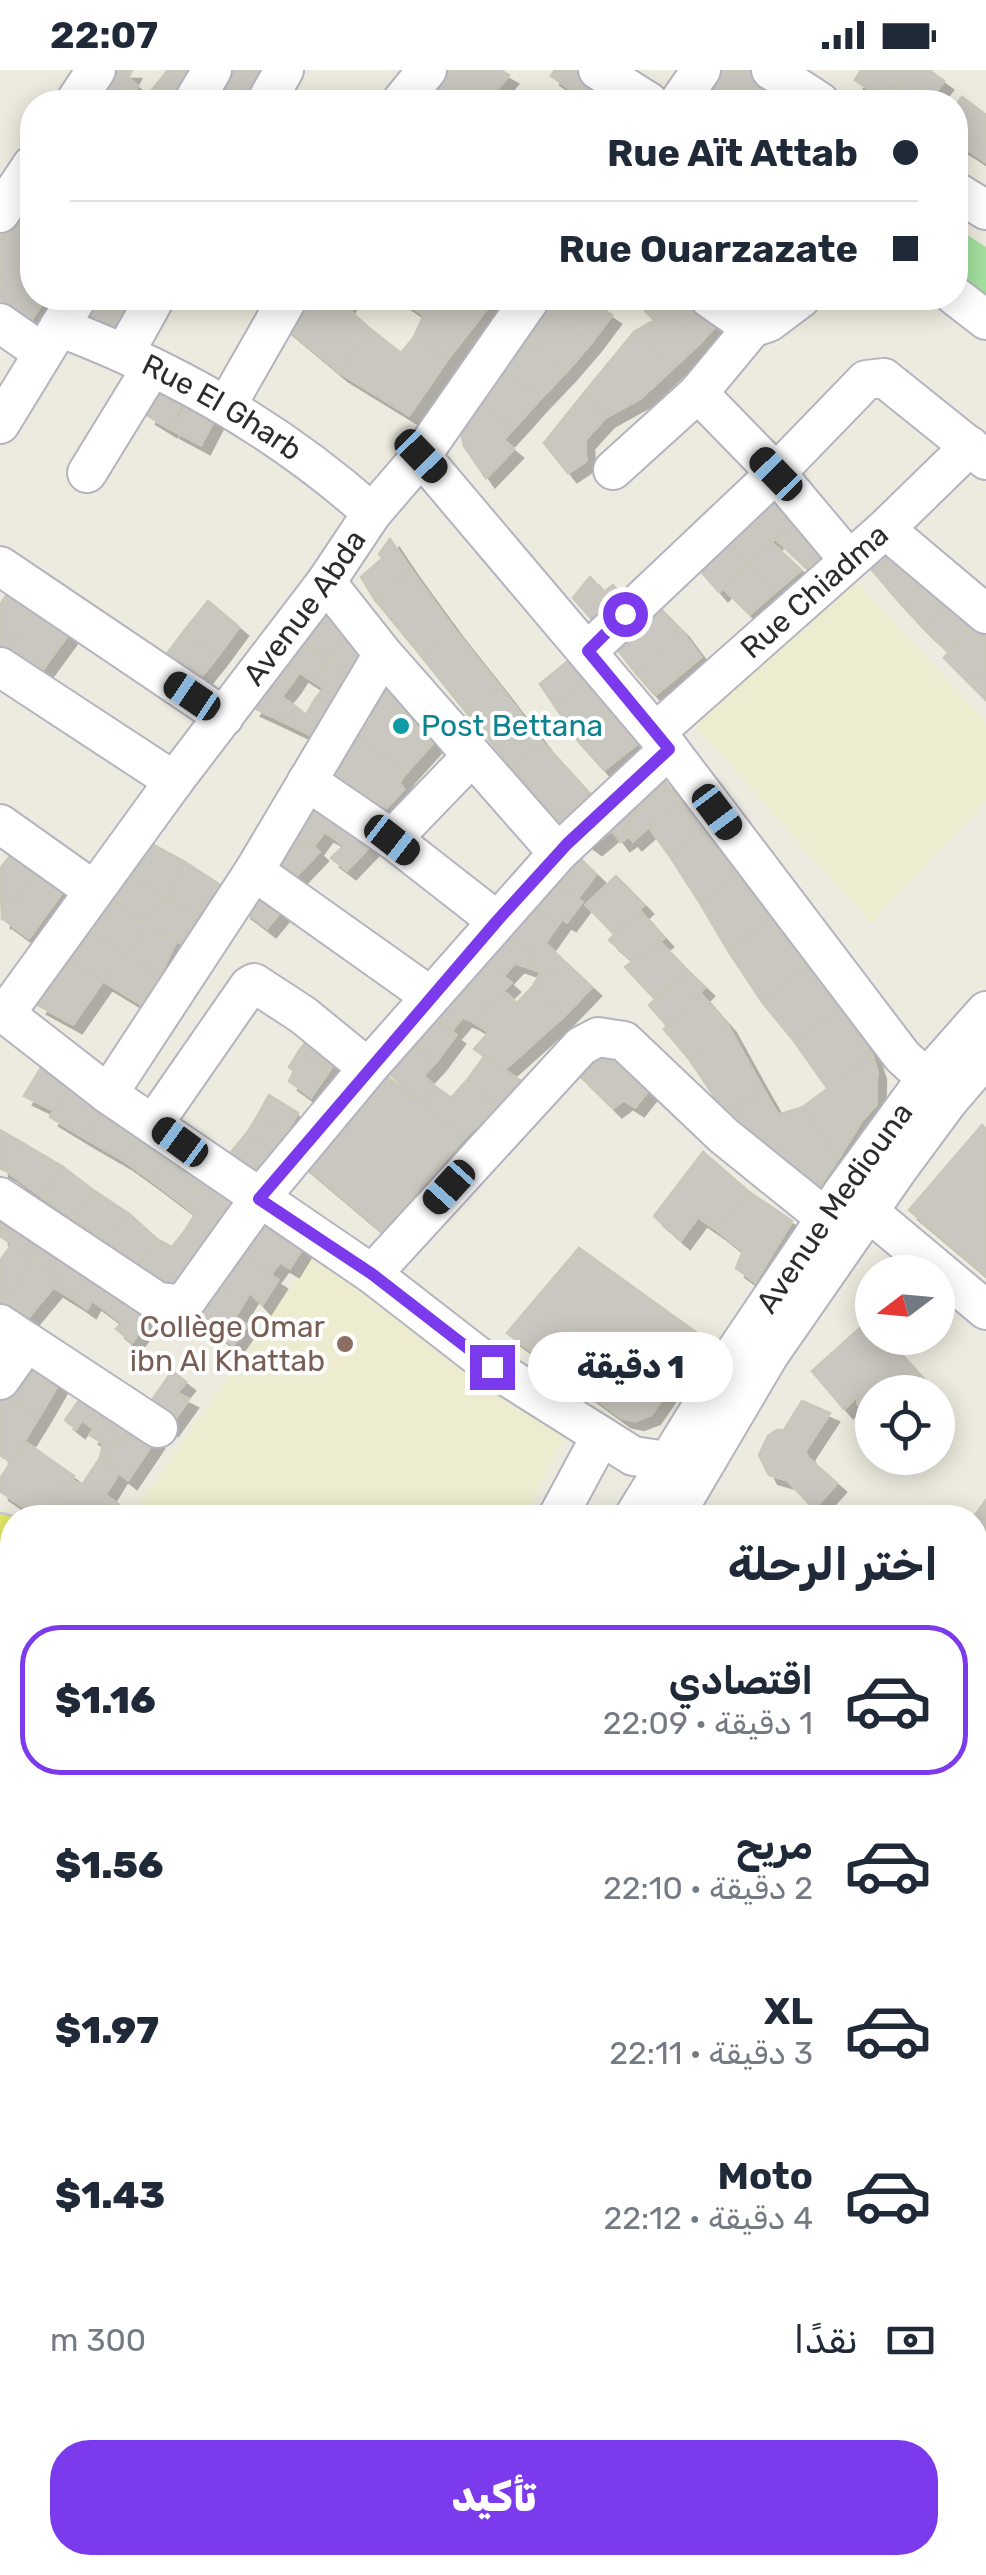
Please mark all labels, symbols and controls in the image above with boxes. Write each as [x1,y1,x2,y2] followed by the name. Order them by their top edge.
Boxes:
[50,12,158,58] text: 22:07
[607,130,858,176] text: Rue Aït Attab
[559,226,858,272] text: Rue Ouarzazate
[136,347,309,468] street label: Rue El Gharb
[389,424,453,488] car
[744,442,808,506] car
[733,517,896,666] street label: Rue Chiadma
[236,523,374,692] street label: Avenue Abda
[603,592,648,637] route start
[159,667,225,725] car
[421,708,603,744] place label: Post Bettana
[390,715,412,737] marker: Post Bettana
[687,779,747,845] car
[359,810,425,870] car
[749,1096,920,1320] street label: Avenue Mediouna
[147,1112,213,1172] car
[418,1155,480,1219] car
[855,1255,955,1355] north arrow
[855,1255,955,1475] map controls
[130,1309,326,1379] place label: Collège Omar ibn Al Khattab
[527,1332,732,1402] callout: 1 دقيقة
[334,1333,356,1355] marker: Collège Omar ibn Al Khattab
[470,1345,515,1390] route end
[577,1348,684,1386] text: 1 دقيقة
[855,1375,955,1475] button: locate
[728,1538,938,1591] text: اختر الرحلة
[843,1655,933,1745] icon: car
[669,1658,813,1704] text: اقتصادي
[55,1677,156,1723] text: $1.16
[603,1704,813,1742] text: 1 دقيقة · 22:09
[843,1820,933,1910] icon: car
[736,1823,813,1869] text: مريح
[55,1842,163,1888] text: $1.56
[603,1869,813,1907] text: 2 دقيقة · 22:10
[843,1985,933,2075] icon: car
[764,1988,813,2034] text: XL
[55,2007,159,2053] text: $1.97
[609,2034,813,2072] text: 3 دقيقة · 22:11
[843,2150,933,2240] icon: car
[717,2153,813,2199] text: Moto
[55,2172,165,2218] text: $1.43
[603,2199,813,2237] text: 4 دقيقة · 22:12
[883,2313,938,2368] icon: cash
[794,2317,858,2363] text: نقدًا
[50,2321,146,2359] text: 300 m
[50,2440,938,2555] button: تأكيد

